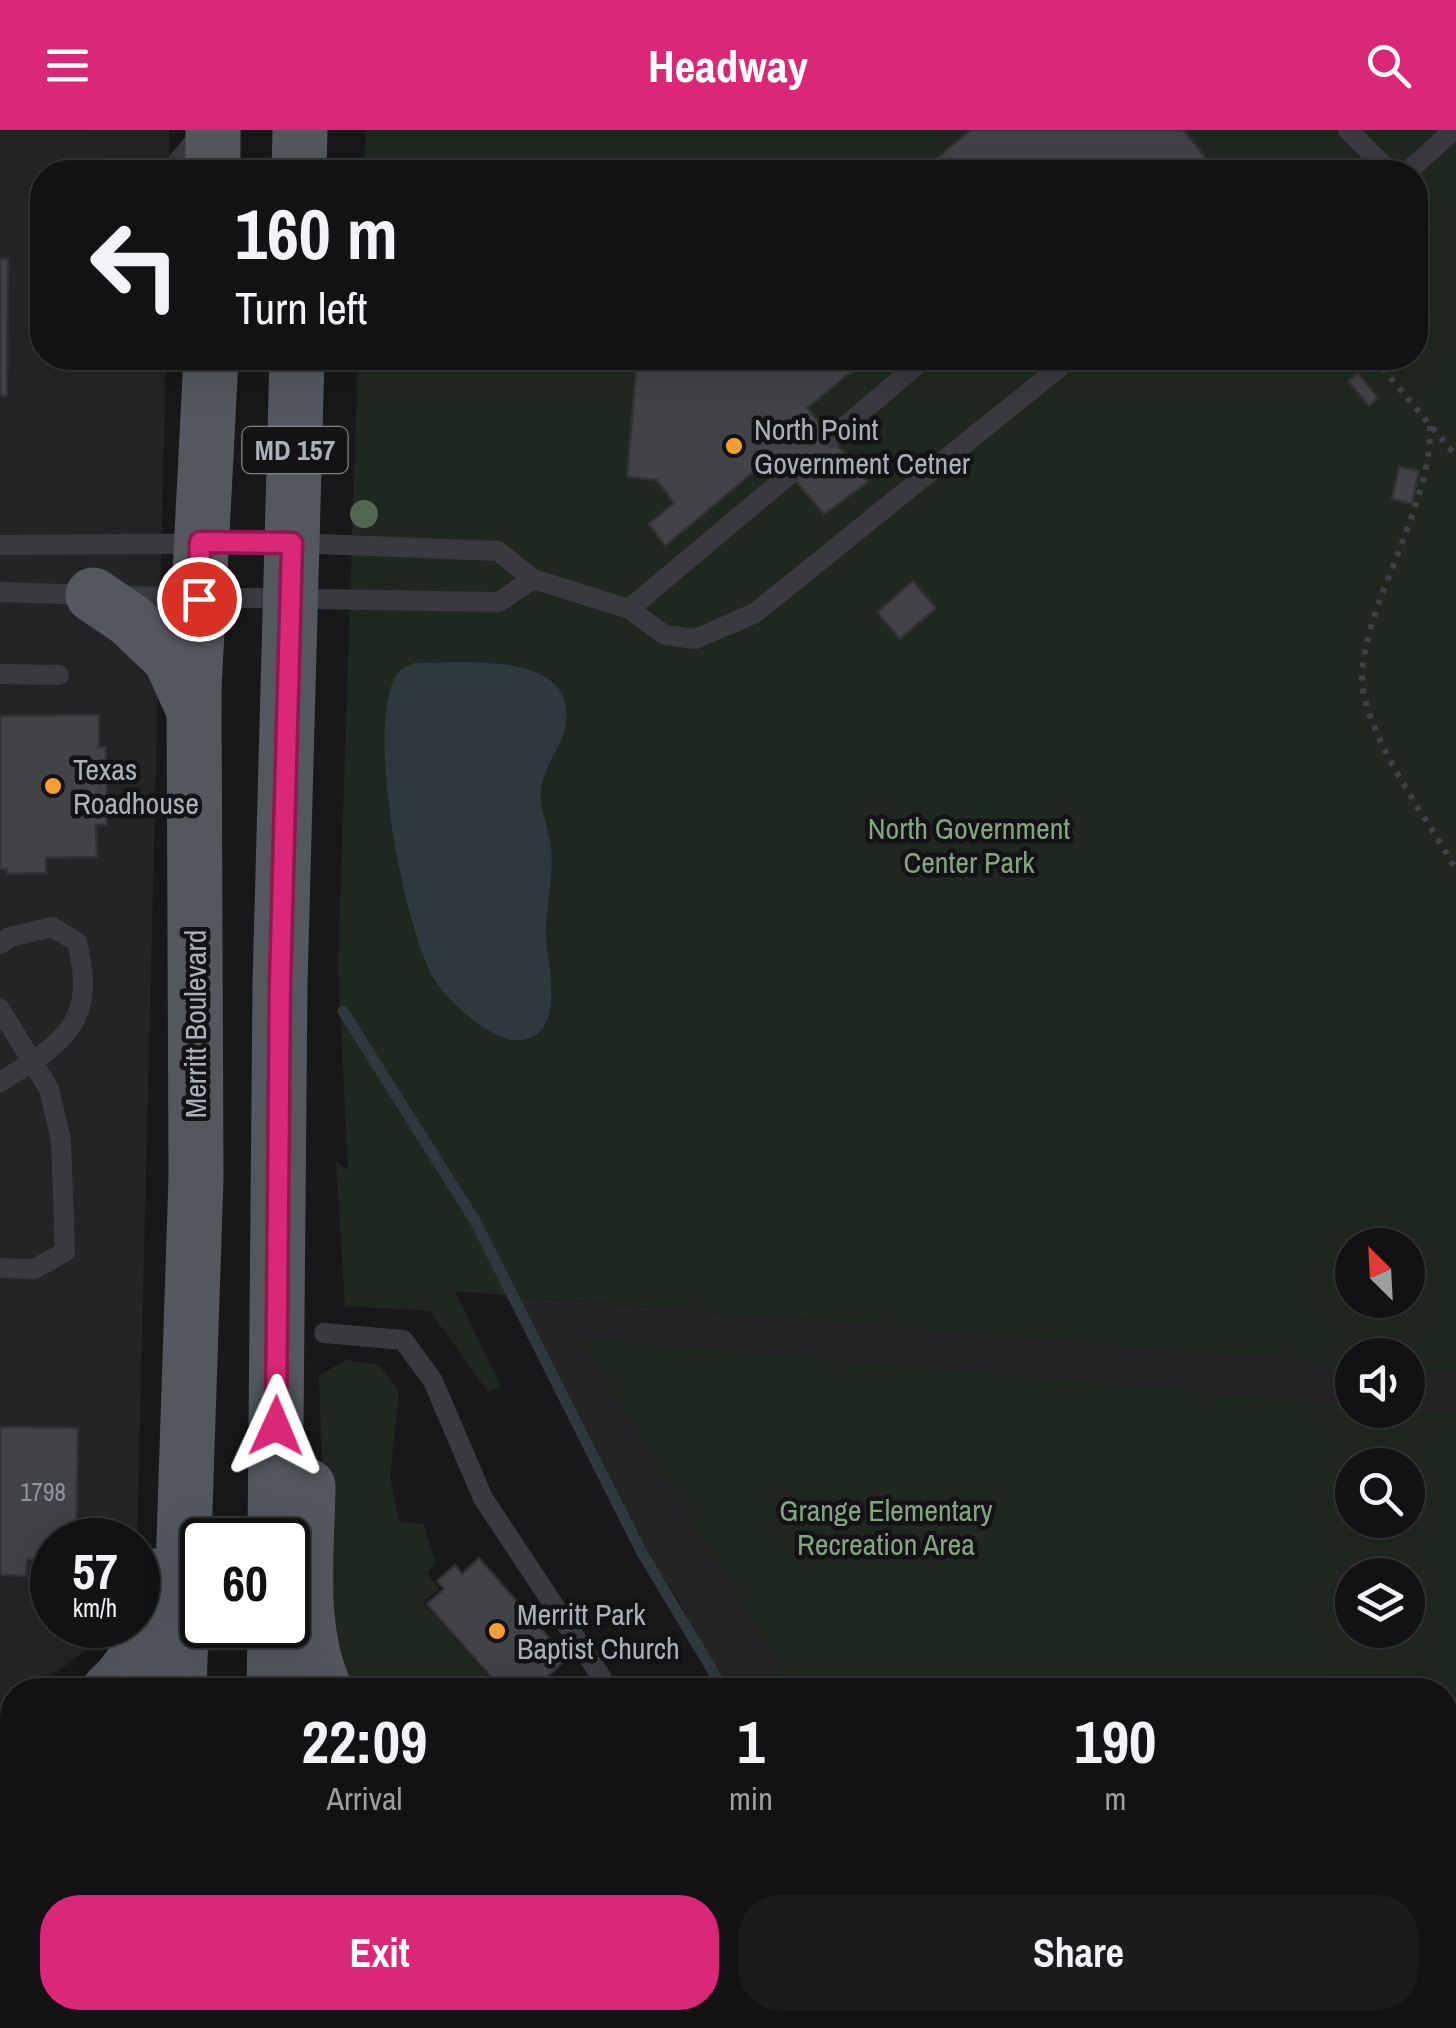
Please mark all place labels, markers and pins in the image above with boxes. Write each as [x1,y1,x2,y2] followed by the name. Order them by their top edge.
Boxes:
[754,409,971,483] place label: North Point Government Cetner
[723,435,745,457] marker: North Point Government Cetner
[157,557,242,642] pin
[73,749,199,823] place label: Texas Roadhouse
[42,775,64,797] marker: Texas Roadhouse
[517,1594,680,1668] place label: Merritt Park Baptist Church
[486,1620,508,1642] marker: Merritt Park Baptist Church

